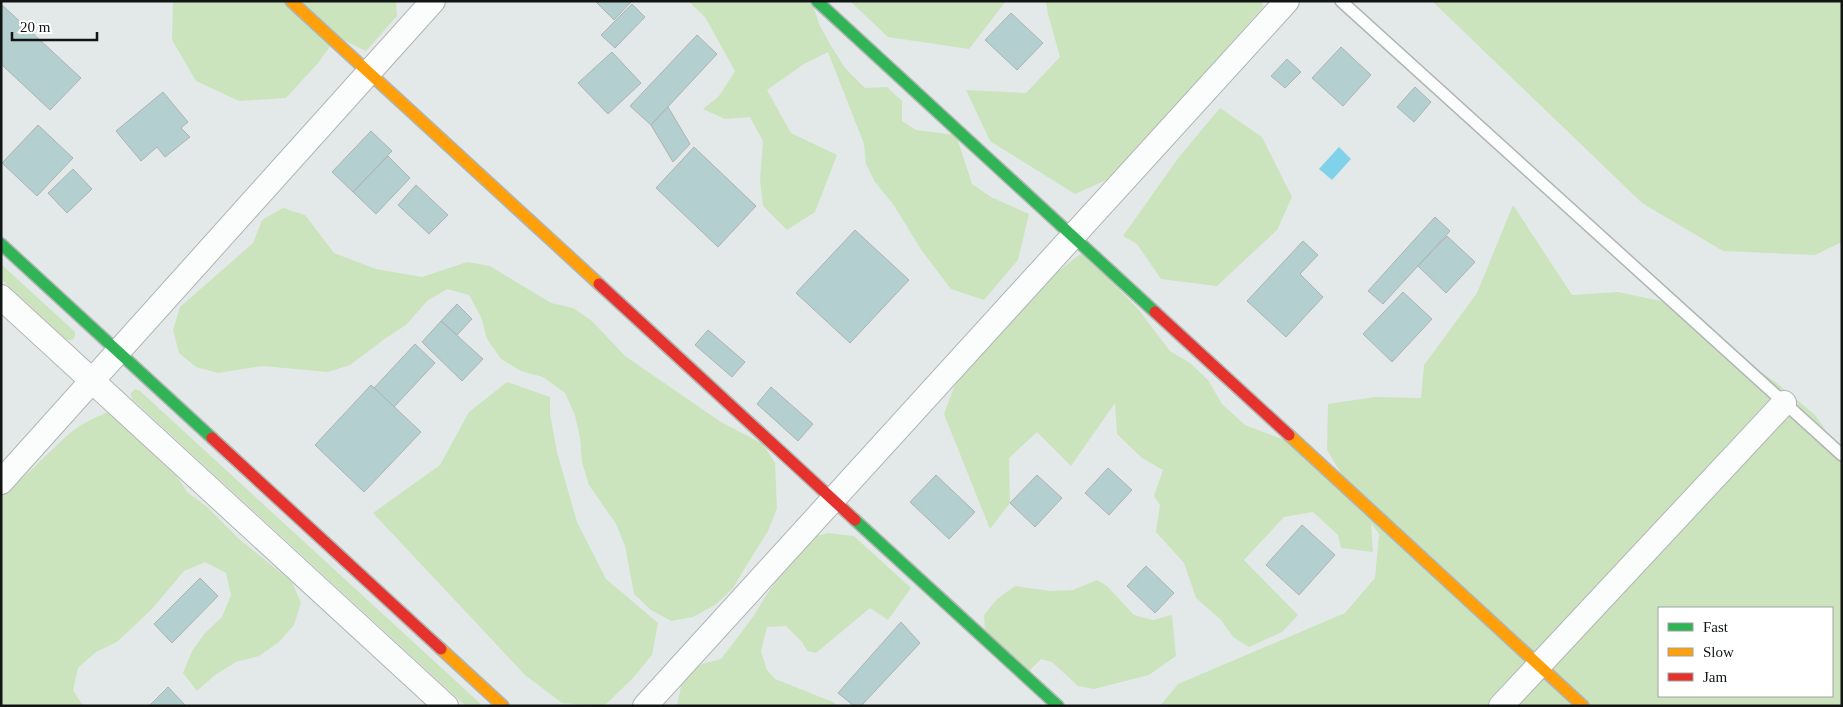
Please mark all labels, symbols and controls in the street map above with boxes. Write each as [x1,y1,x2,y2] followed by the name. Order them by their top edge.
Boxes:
[12,10,98,42] scale bar
[20,19,51,35] text: 20 m
[1658,607,1833,697] legend
[1703,619,1729,635] text: Fast
[1703,644,1734,660] text: Slow
[1703,669,1727,685] text: Jam

